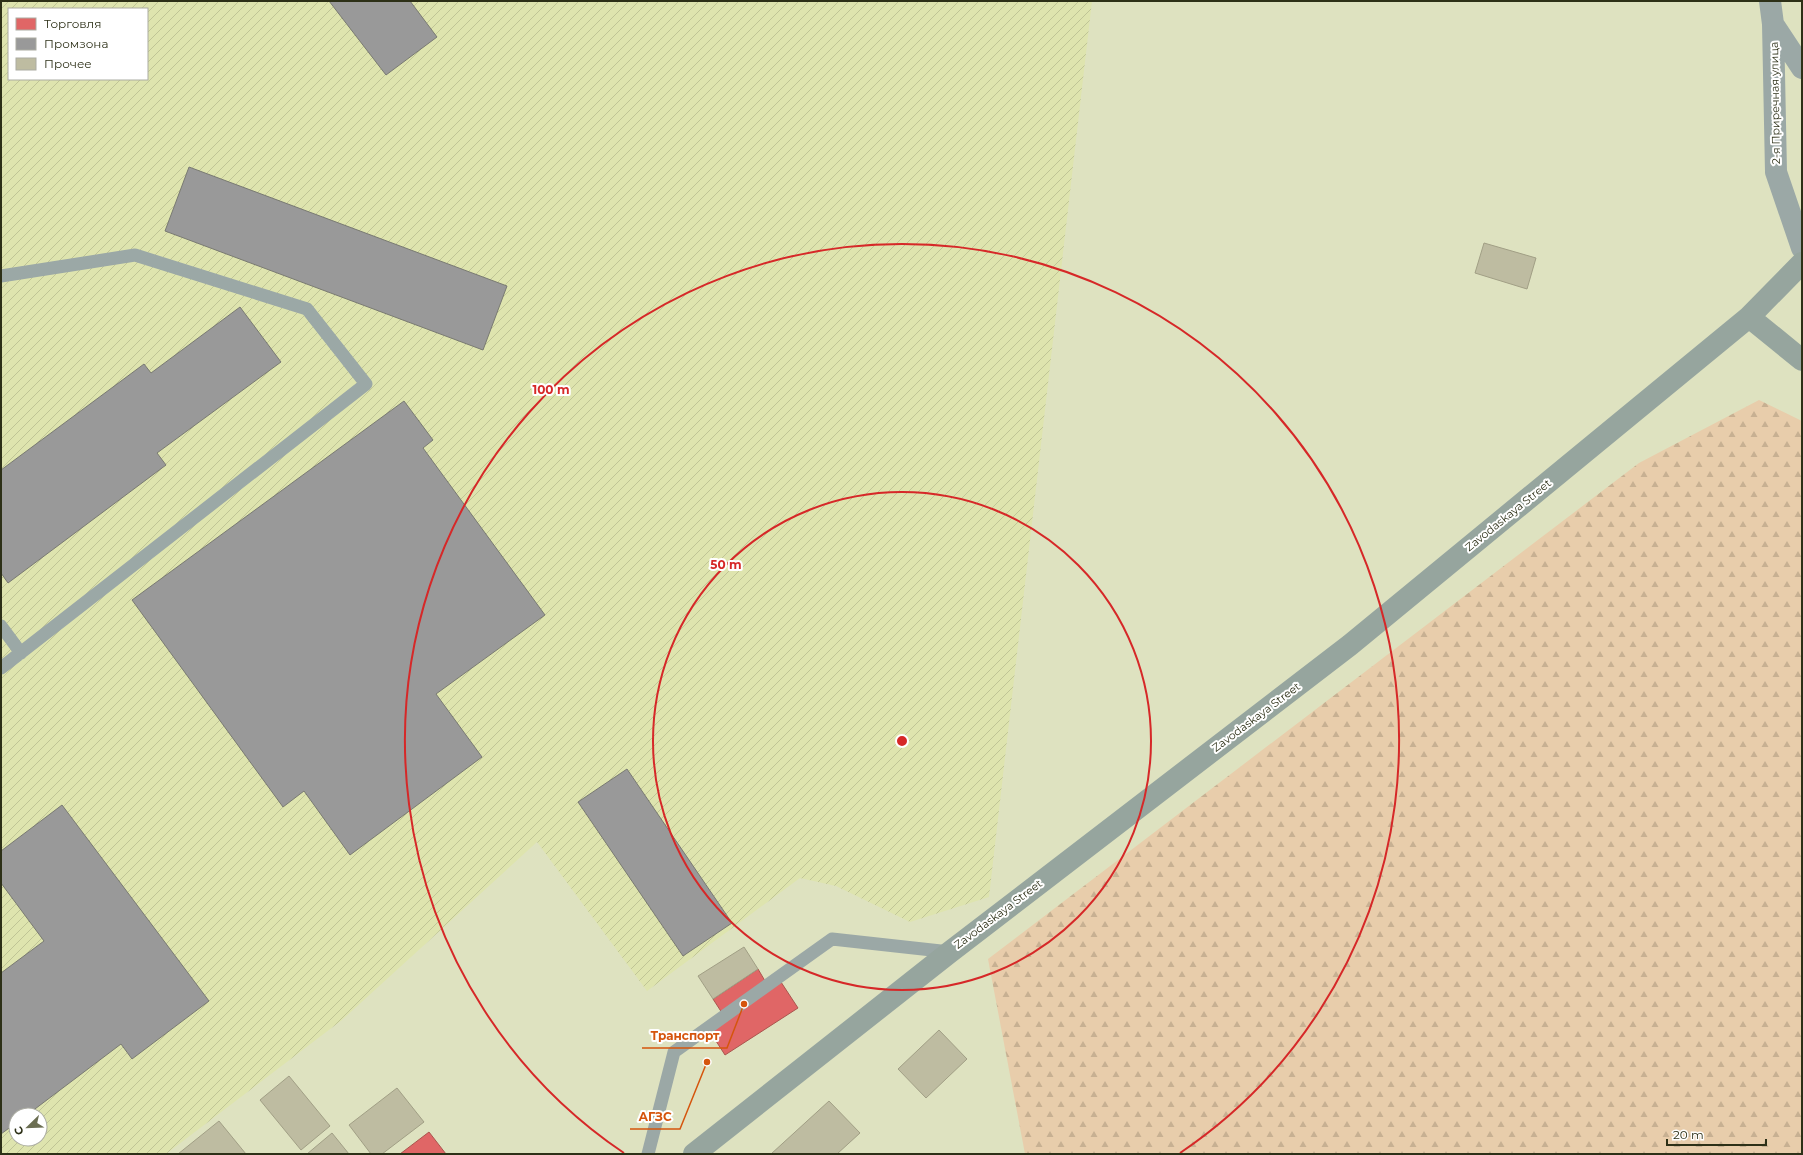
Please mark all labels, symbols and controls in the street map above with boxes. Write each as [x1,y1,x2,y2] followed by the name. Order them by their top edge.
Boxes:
[8,8,148,80] legend
[44,16,101,31] text: Торговля
[44,36,108,51] text: Промзона
[1767,42,1783,164] street label: 2-я Приречная улица
[44,56,92,71] text: Прочее
[533,382,569,397] text: 100 m
[1462,476,1554,554] street label: Zavodaskaya Street
[710,557,742,572] text: 50 m
[1209,679,1303,755] street label: Zavodaskaya Street
[895,734,909,748] centre of rings
[951,876,1045,952] street label: Zavodaskaya Street
[642,1024,727,1048] callout: Транспорт
[651,1028,720,1043] text: Транспорт
[630,1105,680,1129] callout: АГЗС
[8,1107,48,1147] north arrow
[638,1109,672,1124] text: АГЗС
[1667,1121,1766,1147] scale bar
[11,1124,27,1137] text: С
[1673,1127,1704,1142] text: 20 m

